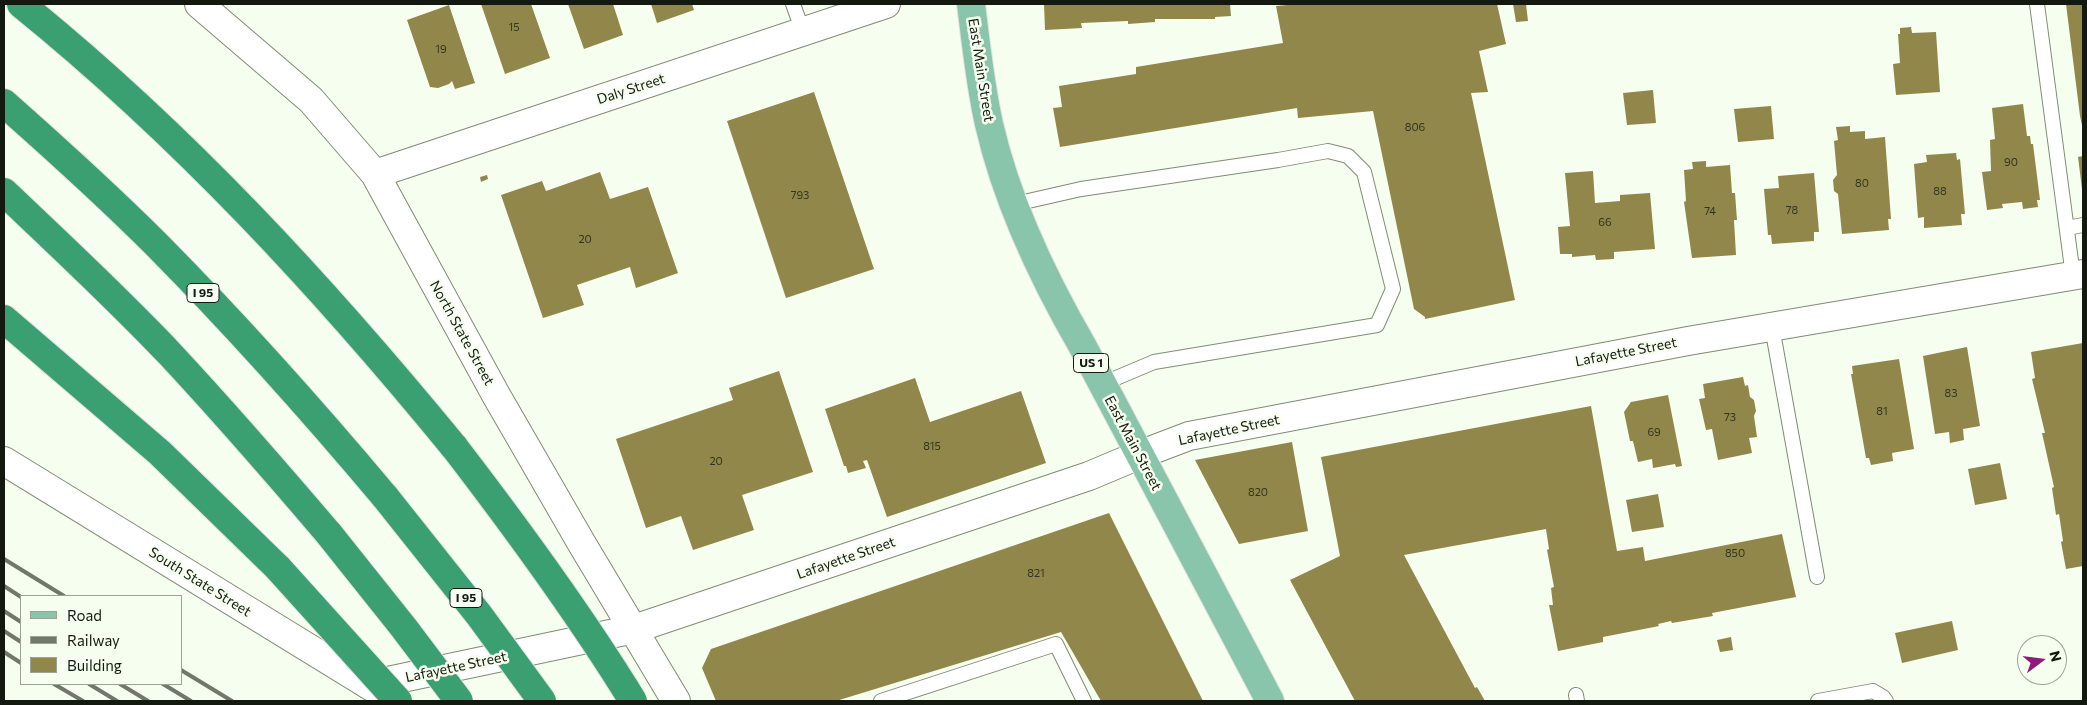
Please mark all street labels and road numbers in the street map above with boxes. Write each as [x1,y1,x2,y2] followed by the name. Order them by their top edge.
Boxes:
[965,17,997,123] street label: East Main Street
[595,70,667,108] street label: Daly Street
[426,278,498,388] street label: North State Street
[187,284,219,302] road number: I 95
[1574,334,1678,370] street label: Lafayette Street
[1074,353,1108,372] road number: US 1
[1101,393,1165,493] street label: East Main Street
[1177,411,1281,449] street label: Lafayette Street
[794,533,898,583] street label: Lafayette Street
[146,544,254,620] street label: South State Street
[450,588,482,608] road number: I 95
[404,648,508,686] street label: Lafayette Street

